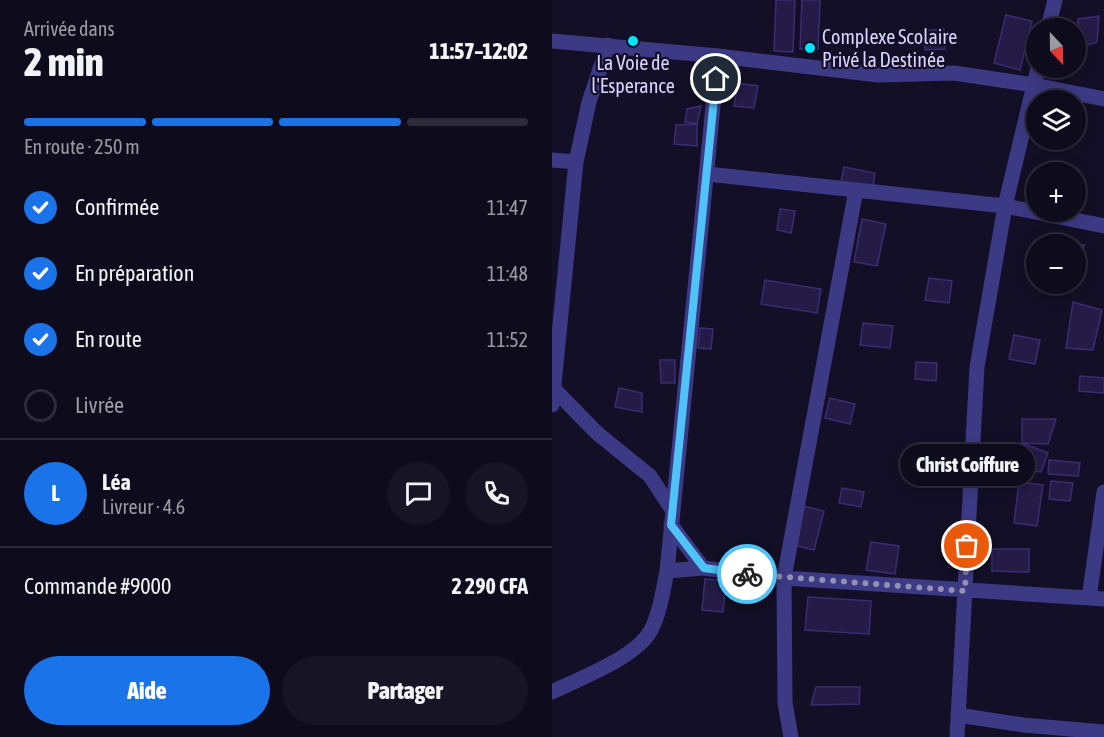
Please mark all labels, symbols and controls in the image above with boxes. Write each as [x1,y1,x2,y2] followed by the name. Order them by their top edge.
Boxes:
[24,17,115,40] text: Arrivée dans
[1026,18,1086,78] north arrow
[1026,18,1086,294] map controls
[822,25,957,71] place label: Complexe Scolaire Privé la Destinée
[626,34,640,48] marker: La Voie de l'Esperance
[429,38,528,64] text: 11:57–12:02
[24,40,104,84] text: 2 min
[803,41,817,55] marker: Complexe Scolaire Privé la Destinée
[591,51,675,97] place label: La Voie de l'Esperance
[690,53,741,104] pin
[699,62,732,95] icon: home
[1026,90,1086,150] button: layers
[24,135,140,158] text: En route · 250 m
[1026,162,1086,222] button: +
[24,191,57,224] icon: check
[75,194,159,220] text: Confirmée
[487,196,528,219] text: 11:47
[1026,234,1086,294] button: −
[24,257,57,290] icon: check
[75,260,194,286] text: En préparation
[487,262,528,285] text: 11:48
[24,323,57,356] icon: check
[75,326,142,352] text: En route
[487,328,528,351] text: 11:52
[75,392,124,418] text: Livrée
[900,444,1034,486] callout: Christ Coiffure
[916,453,1019,476] text: Christ Coiffure
[387,462,450,525] button: chat
[465,462,528,525] button: phone
[102,469,131,495] text: Léa
[51,480,60,506] text: L
[102,495,185,518] text: Livreur · 4.6
[941,520,992,571] pin
[950,529,983,562] icon: bag
[717,544,777,604] courier
[731,558,764,591] icon: bike
[24,573,171,599] text: Commande #9000
[452,573,528,599] text: 2 290 CFA
[24,656,270,725] button: Aide
[282,656,528,725] button: Partager

